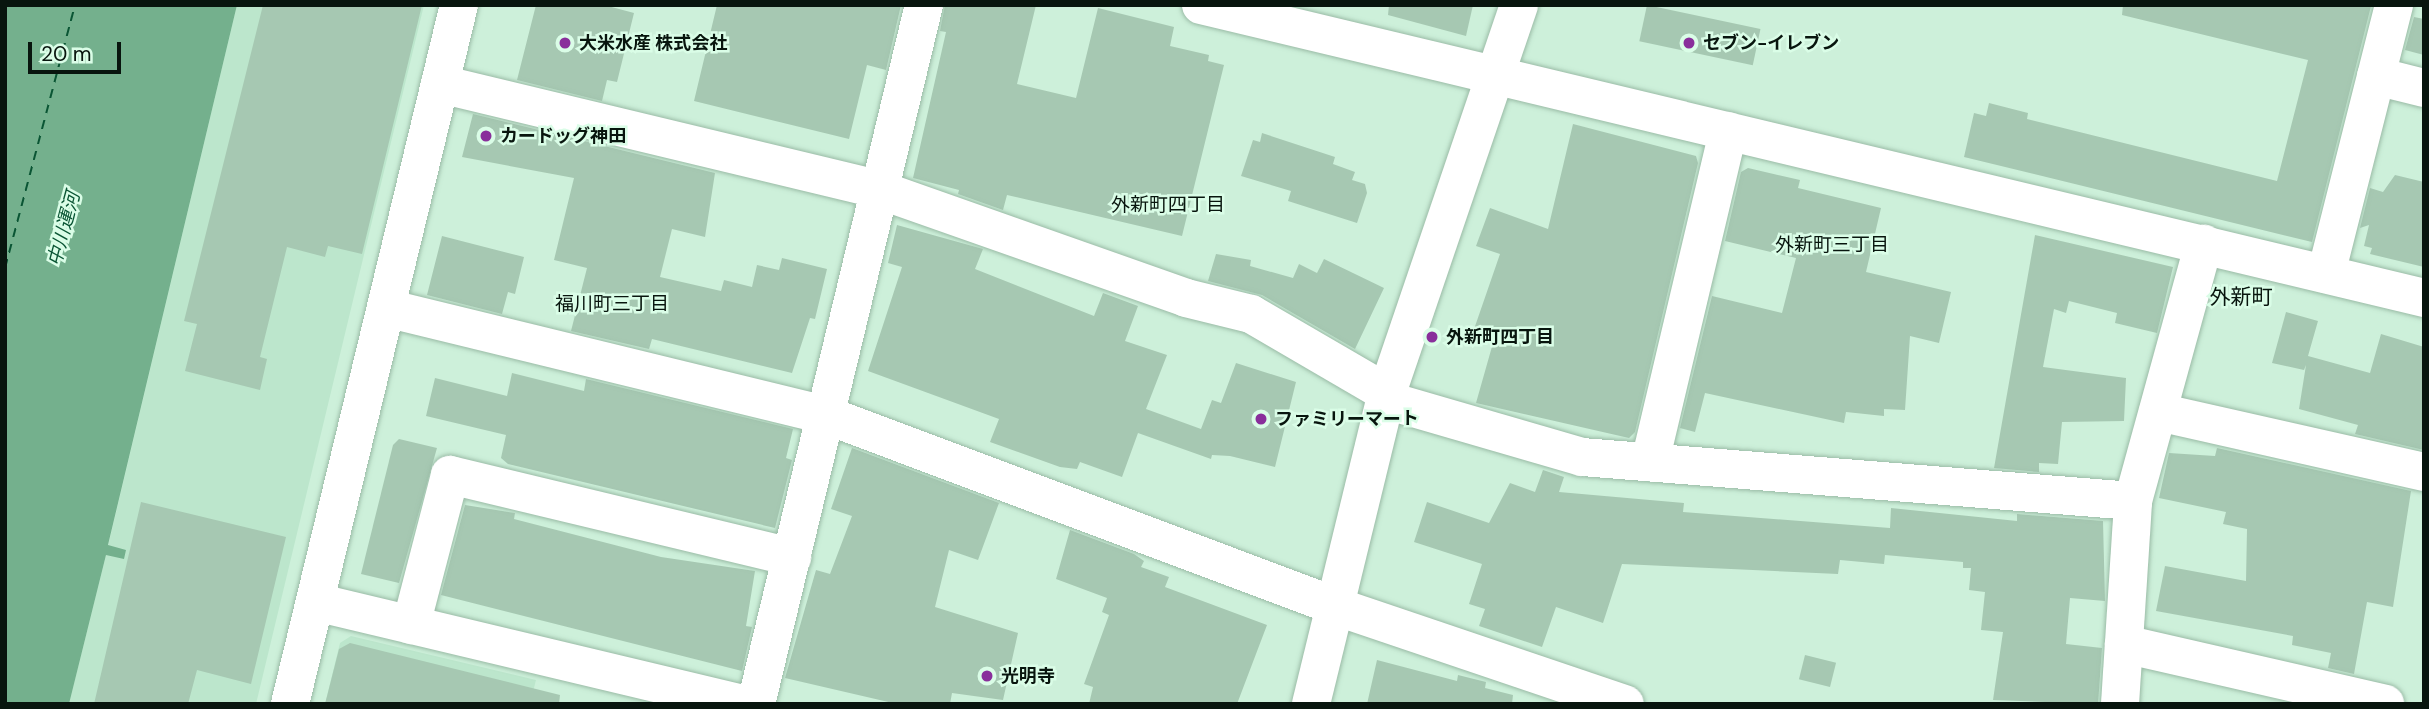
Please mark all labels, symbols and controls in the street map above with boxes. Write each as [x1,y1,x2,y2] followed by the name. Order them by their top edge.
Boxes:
[32,28,124,72] scale bar
[579,32,727,54] place label: 大米水産 株式会社
[1703,32,1839,54] place label: セブン-イレブン
[557,35,573,51] marker: 大米水産 株式会社
[1681,35,1697,51] marker: セブン-イレブン
[41,40,92,68] text: 20 m
[500,125,626,147] place label: カードッグ神田
[478,128,494,144] marker: カードッグ神田
[43,189,85,269] water label: 中川運河
[1111,194,1225,216] district label: 外新町四丁目
[1775,234,1889,256] district label: 外新町三丁目
[2210,284,2272,310] district label: 外新町
[555,293,669,315] district label: 福川町三丁目
[1446,326,1554,348] place label: 外新町四丁目
[1424,329,1440,345] marker: 外新町四丁目
[1275,408,1419,430] place label: ファミリーマート
[1253,411,1269,427] marker: ファミリーマート
[1001,665,1055,687] place label: 光明寺
[979,668,995,684] marker: 光明寺

